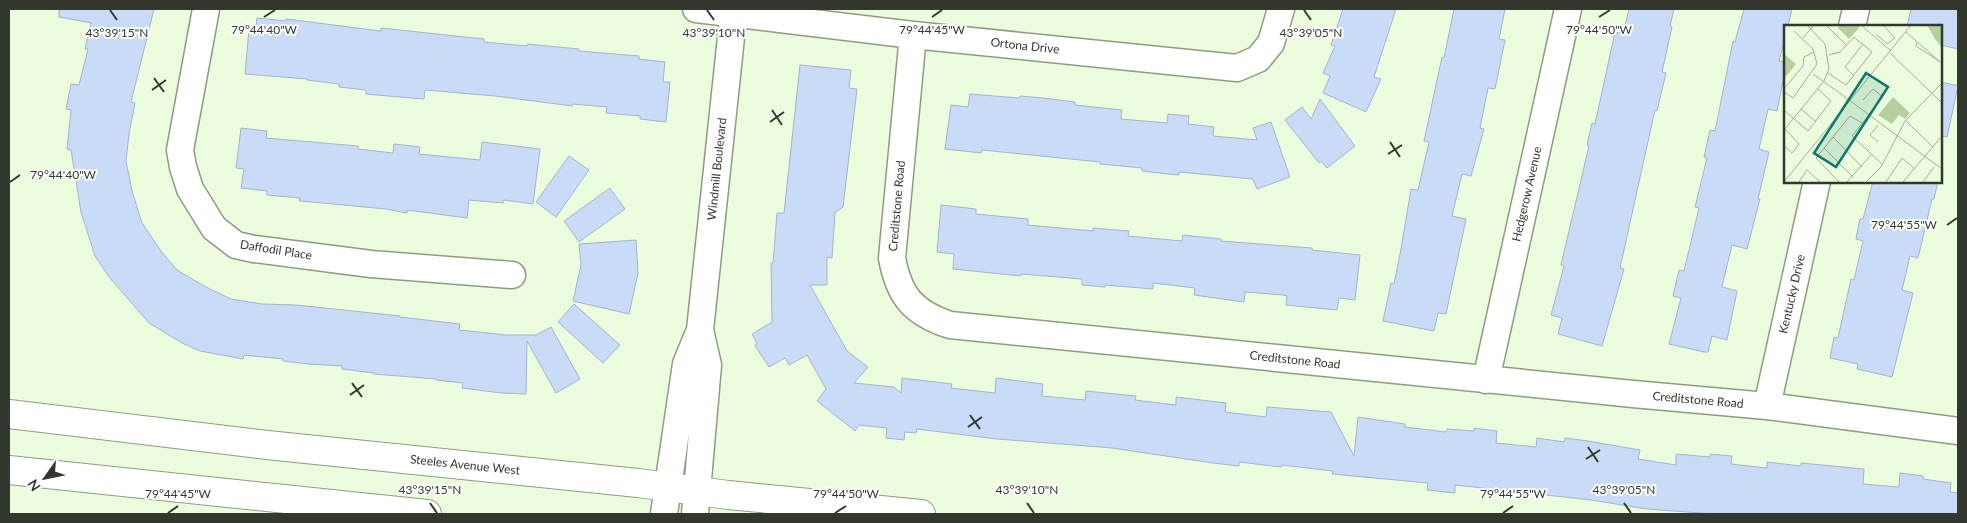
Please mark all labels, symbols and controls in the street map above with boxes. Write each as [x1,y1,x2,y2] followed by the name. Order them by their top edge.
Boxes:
[231,22,298,37] text: 79°44'40"W
[899,22,966,37] text: 79°44'45"W
[1566,22,1633,37] text: 79°44'50"W
[86,25,148,40] text: 43°39'15"N
[683,25,745,40] text: 43°39'10"N
[1280,25,1342,40] text: 43°39'05"N
[1784,25,1942,182] inset map
[990,34,1060,57] street label: Ortona Drive
[704,117,729,221] street label: Windmill Boulevard
[1508,145,1545,243] street label: Hedgerow Avenue
[885,160,908,252] street label: Creditstone Road
[30,167,97,182] text: 79°44'40"W
[1871,217,1938,232] text: 79°44'55"W
[239,236,313,263] street label: Daffodil Place
[1775,253,1808,335] street label: Kentucky Drive
[1249,347,1341,372] street label: Creditstone Road
[1652,388,1744,411] street label: Creditstone Road
[409,451,521,478] street label: Steeles Avenue West
[20,453,70,503] north arrow
[24,476,44,495] text: N
[399,482,461,497] text: 43°39'15"N
[996,482,1058,497] text: 43°39'10"N
[1593,482,1655,497] text: 43°39'05"N
[145,486,212,501] text: 79°44'45"W
[813,486,880,501] text: 79°44'50"W
[1480,486,1547,501] text: 79°44'55"W

